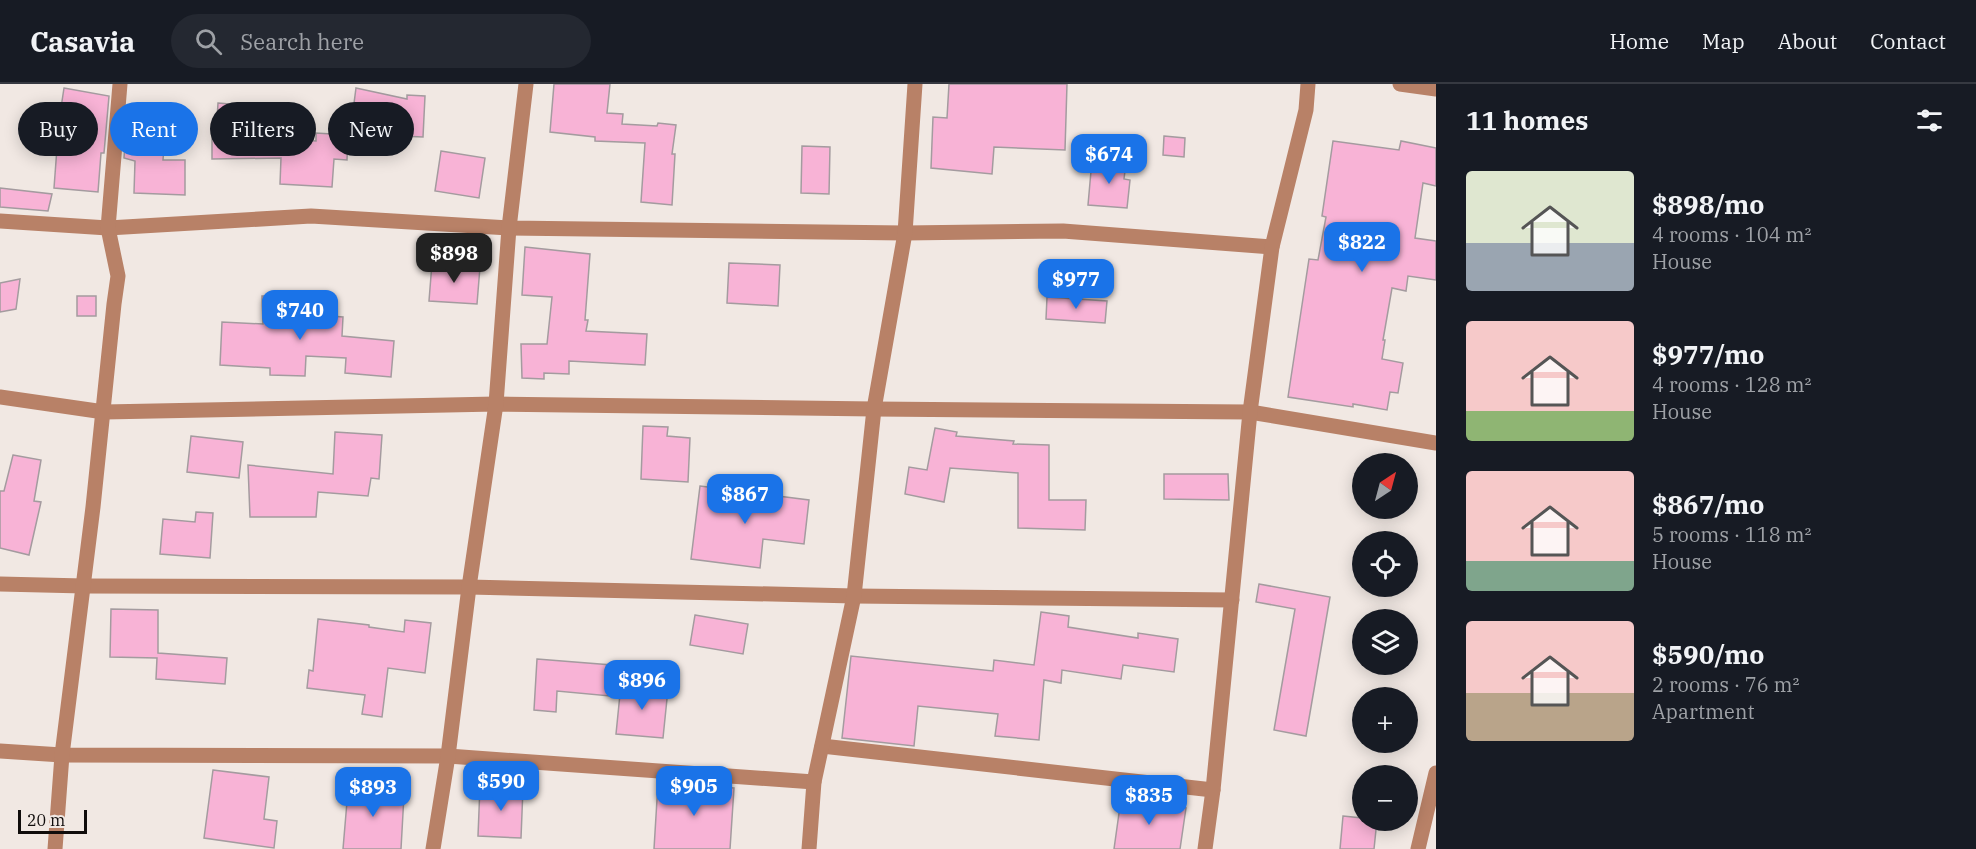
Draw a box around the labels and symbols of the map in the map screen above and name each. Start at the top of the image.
pin: $674 [1073,134,1145,185]
pin: $822 [1326,222,1398,273]
pin: $898 [418,233,490,284]
pin: $977 [1040,259,1112,310]
pin: $740 [264,290,336,341]
north arrow [1352,453,1418,519]
pin: $867 [709,474,781,525]
pin: $896 [606,660,678,711]
pin: $590 [465,761,537,812]
pin: $905 [658,766,730,817]
pin: $893 [337,767,409,818]
pin: $835 [1113,775,1185,826]
scale bar [18,807,87,834]

